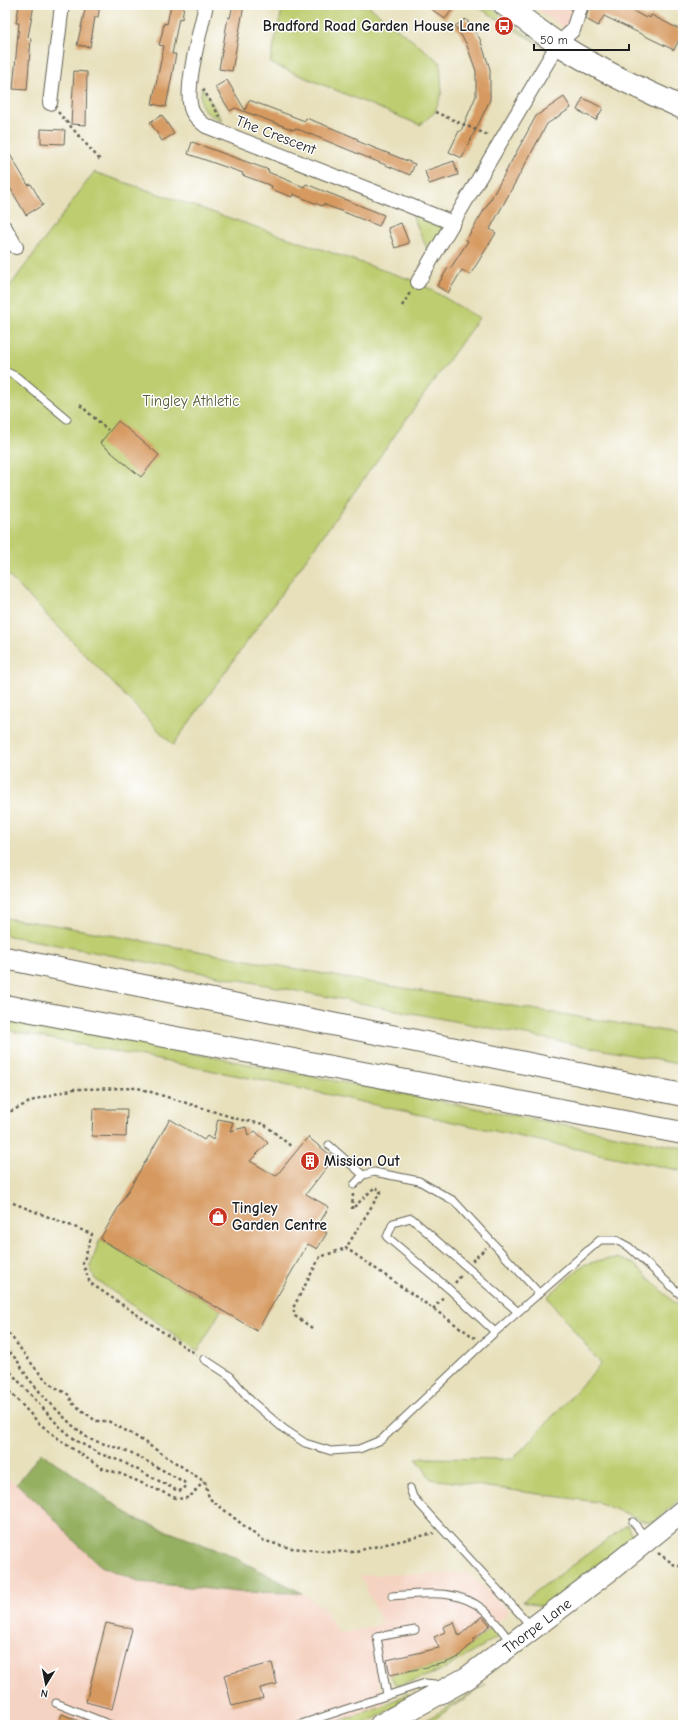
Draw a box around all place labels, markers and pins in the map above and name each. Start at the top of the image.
bus stop icon: Bradford Road Garden House Lane [493,15,515,37]
place label: Bradford Road Garden House Lane [263,17,490,35]
building icon: Mission Out [299,1150,321,1172]
place label: Mission Out [324,1152,401,1170]
place label: Tingley Garden Centre [232,1199,327,1234]
shop icon: Tingley Garden Centre [207,1206,229,1228]

